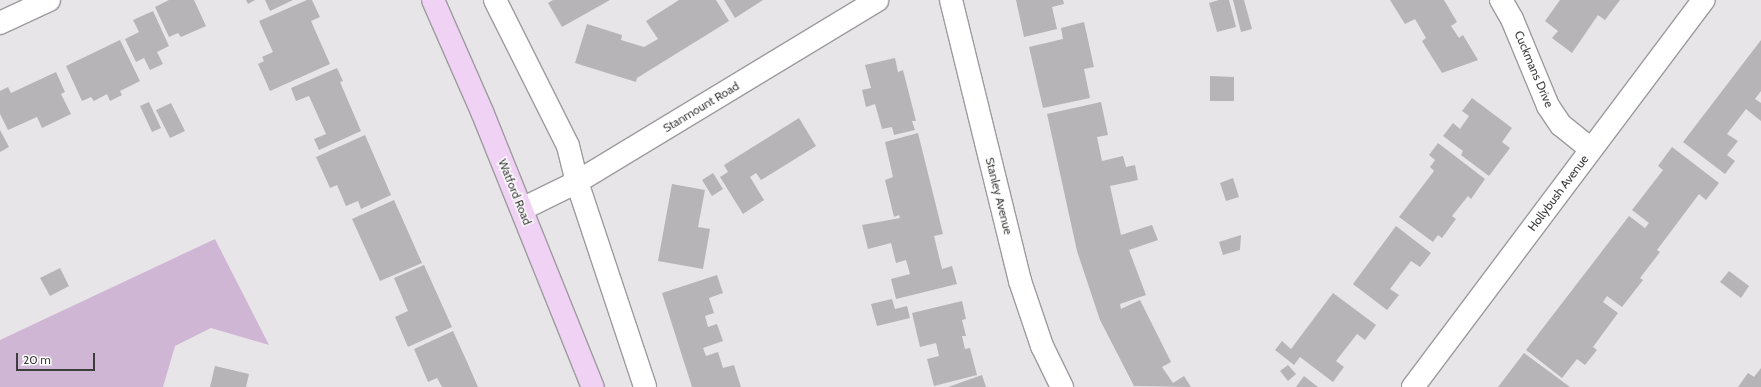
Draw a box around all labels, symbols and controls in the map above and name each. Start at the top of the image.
street label: Cuckmans Drive [1511,28,1557,110]
street label: Stanmount Road [660,79,742,135]
street label: Hollybush Avenue [1525,152,1591,234]
street label: Stanley Avenue [982,156,1016,236]
street label: Watford Road [495,157,535,227]
scale bar [18,345,97,371]
text: 20 m [23,352,51,367]

